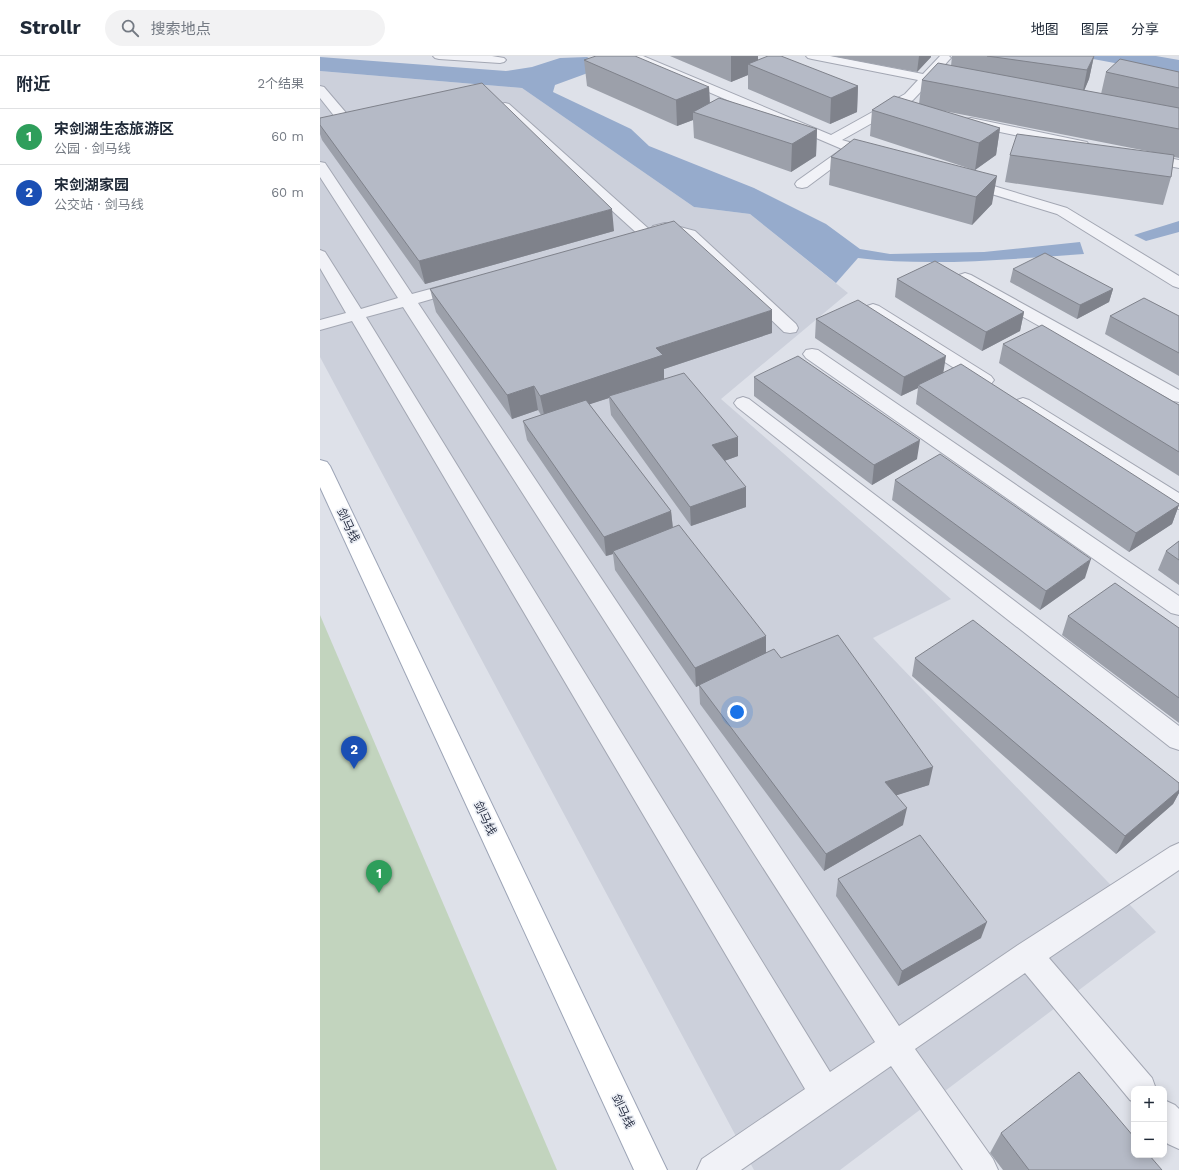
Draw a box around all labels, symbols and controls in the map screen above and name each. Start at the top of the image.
search box [105,10,385,46]
text: Strollr [20,16,81,39]
icon: search [119,17,141,39]
text: 搜索地点 [151,20,211,38]
text: 地图 [1031,21,1059,37]
text: 图层 [1081,21,1109,37]
text: 分享 [1131,21,1159,37]
text: 附近 [16,74,50,94]
text: 2个结果 [257,76,304,91]
text: 宋剑湖生态旅游区 [54,120,174,138]
text: 1 [26,129,32,144]
text: 60 m [271,129,304,144]
text: 公园 · 剑马线 [54,141,131,156]
text: 宋剑湖家园 [54,176,129,194]
text: 2 [25,185,33,200]
text: 60 m [271,185,304,200]
text: 公交站 · 剑马线 [54,197,144,212]
street label: 剑马线 [334,506,362,544]
your location [727,702,747,722]
pin: 2 [341,736,367,769]
street label: 剑马线 [471,799,499,837]
pin: 1 [366,860,392,893]
map controls [1131,1086,1167,1158]
button: + [1131,1086,1167,1122]
street label: 剑马线 [609,1092,637,1130]
button: − [1131,1122,1167,1158]

